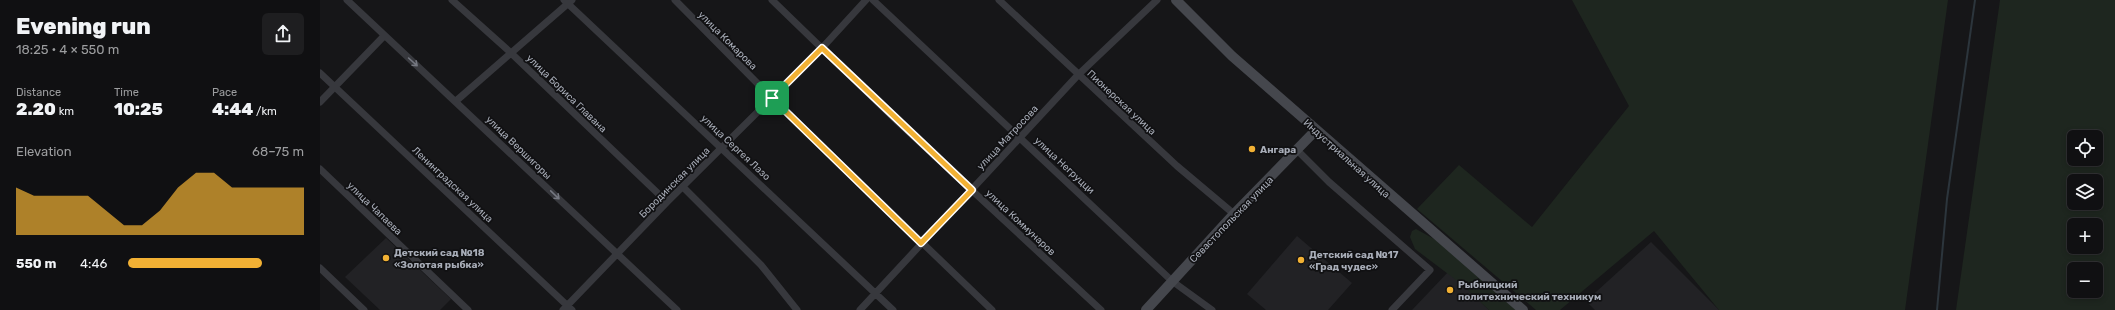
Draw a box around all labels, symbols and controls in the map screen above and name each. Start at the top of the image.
street label: улица Комарова [695,9,759,73]
text: Evening run [16,13,151,40]
button: share [262,13,304,55]
text: 18:25 · 4 × 550 m [16,42,119,57]
street label: улица Бориса Главана [524,52,609,135]
one-way arrow [408,57,418,67]
street label: Пионерская улица [1084,68,1158,138]
pin [755,81,789,115]
text: Distance [16,86,61,99]
text: Time [114,86,139,99]
text: Pace [212,86,237,99]
icon: arrive [761,87,783,109]
text: 2.20 [16,99,56,119]
text: 10:25 [114,99,163,119]
text: 4:44 [212,99,253,119]
street label: улица Матросова [975,103,1041,172]
text: km [56,105,74,118]
text: /km [253,105,277,118]
street label: улица Сергея Лазо [698,112,773,183]
street label: улица Вершигоры [483,113,554,182]
street label: Индустриальная улица [1301,117,1392,201]
map controls [2067,130,2103,298]
button: locate [2067,130,2103,166]
street label: улица Негруцци [1032,135,1097,197]
text: Elevation [16,144,72,159]
text: 68–75 m [252,144,304,159]
street label: Ленинградская улица [410,144,495,225]
marker: Ангара [1247,144,1257,154]
place label: Ангара [1260,144,1296,156]
street label: Бородинская улица [637,145,713,221]
street label: Севастопольская улица [1187,174,1276,265]
button: layers [2067,174,2103,210]
street label: улица Чапаева [344,180,404,238]
street label: улица Коммунаров [983,187,1058,258]
one-way arrow [550,190,560,200]
button: + [2067,218,2103,254]
place label: Детский сад №18 «Золотая рыбка» [394,247,485,271]
place label: Детский сад №17 «Град чудес» [1309,249,1399,273]
marker: Детский сад №18 «Золотая рыбка» [381,253,391,263]
marker: Детский сад №17 «Град чудес» [1296,255,1306,265]
text: 550 m [16,256,56,271]
text: 4:46 [80,256,107,271]
button: − [2067,262,2103,298]
place label: Рыбницкий политехнический техникум [1458,279,1601,303]
marker: Рыбницкий политехнический техникум [1445,285,1455,295]

